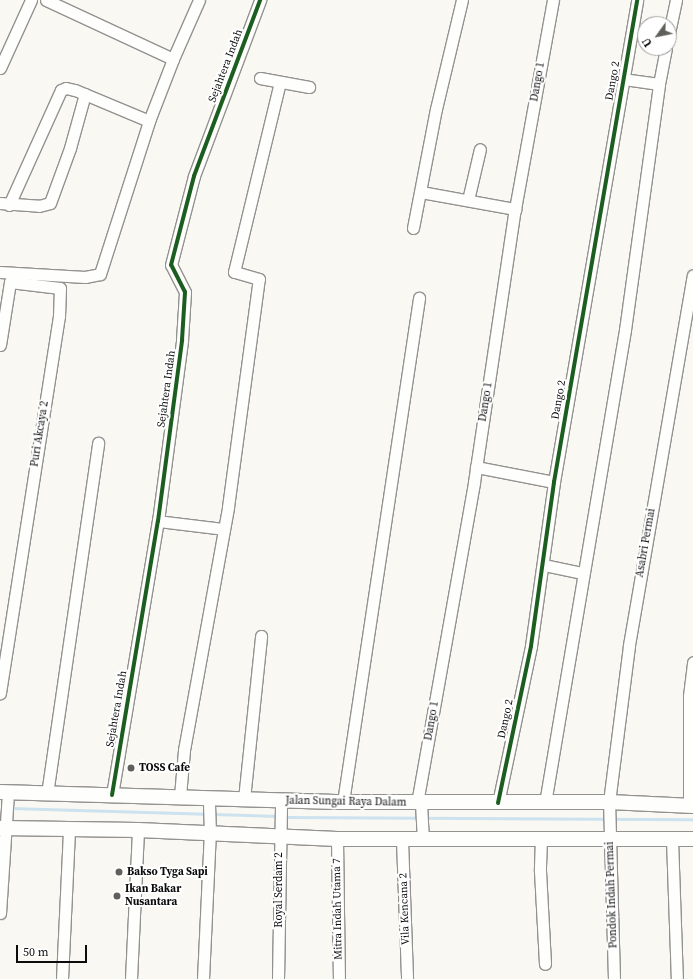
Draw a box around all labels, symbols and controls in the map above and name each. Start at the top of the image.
north arrow [637,16,677,56]
street label: Sejahtera Indah [206,28,246,104]
text: U [639,35,656,50]
street label: Dango 2 [603,60,623,102]
street label: Dango 1 [528,61,548,103]
street label: Sejahtera Indah [155,350,179,428]
street label: Dango 2 [549,379,569,421]
street label: Dango 1 [476,381,496,423]
street label: Puri Akcaya 2 [28,400,52,468]
street label: Asabri Permai [633,507,659,579]
street label: Sejahtera Indah [104,670,130,748]
street label: Dango 2 [495,698,517,740]
street label: Dango 1 [422,700,442,742]
place label: TOSS Cafe [139,761,190,775]
marker: TOSS Cafe [126,763,136,773]
street label: Jalan Sungai Raya Dalam [285,794,407,810]
street label: Pondok Indah Permai [604,841,620,949]
street label: Royal Serdam 2 [272,852,286,928]
street label: Mitra Indah Utama 7 [331,858,345,960]
place label: Bakso Tyga Sapi [127,865,208,879]
marker: Bakso Tyga Sapi [114,867,124,877]
street label: Vila Kencana 2 [397,873,413,945]
place label: Ikan Bakar Nusantara [125,883,181,909]
marker: Ikan Bakar Nusantara [112,891,122,901]
scale bar [18,937,89,963]
text: 50 m [23,944,49,960]

